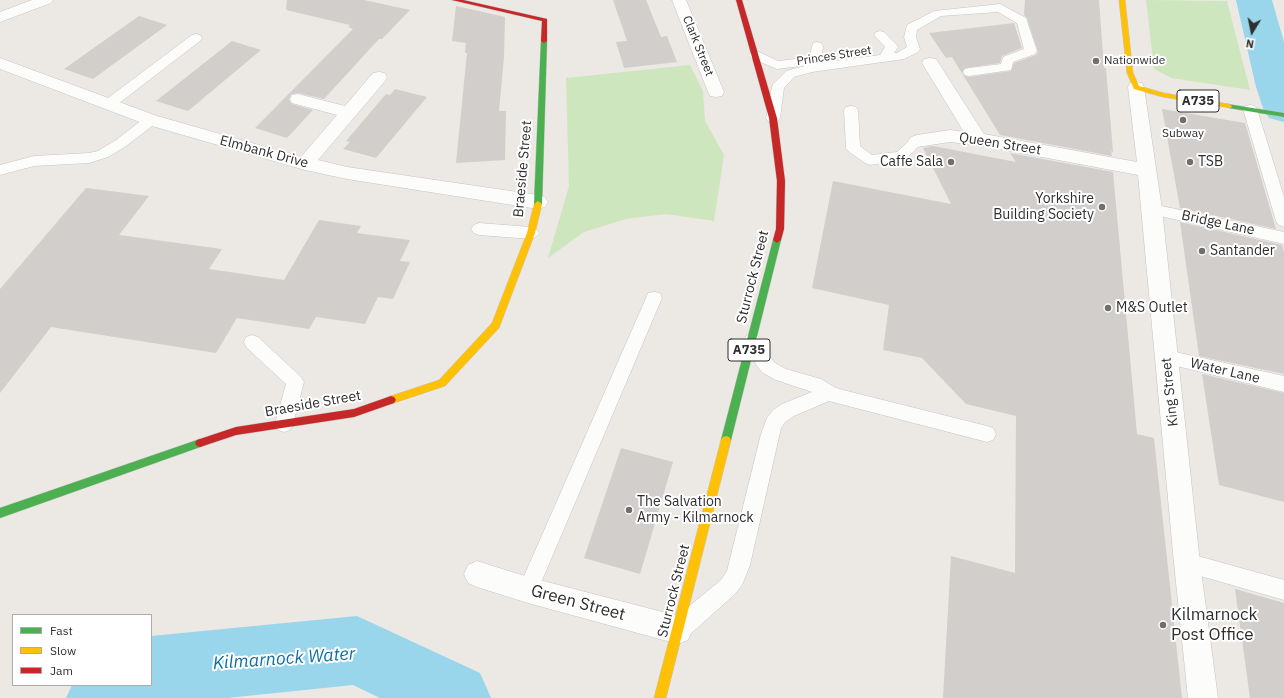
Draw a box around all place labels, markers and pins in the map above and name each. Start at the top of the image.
place label: Nationwide [1104,54,1165,68]
marker: Nationwide [1091,56,1101,66]
marker: Subway [1178,115,1188,125]
place label: Subway [1162,127,1204,141]
place label: Caffe Sala [880,154,943,170]
place label: TSB [1198,154,1223,170]
marker: Caffe Sala [946,157,956,167]
marker: TSB [1185,157,1195,167]
place label: Yorkshire Building Society [993,191,1094,224]
marker: Yorkshire Building Society [1097,202,1107,212]
place label: Santander [1210,243,1275,259]
marker: Santander [1197,246,1207,256]
place label: M&S Outlet [1116,300,1188,316]
marker: M&S Outlet [1103,303,1113,313]
place label: The Salvation Army - Kilmarnock [637,494,754,526]
marker: The Salvation Army - Kilmarnock [624,505,634,515]
place label: Kilmarnock Post Office [1171,605,1257,645]
marker: Kilmarnock Post Office [1158,620,1168,630]

